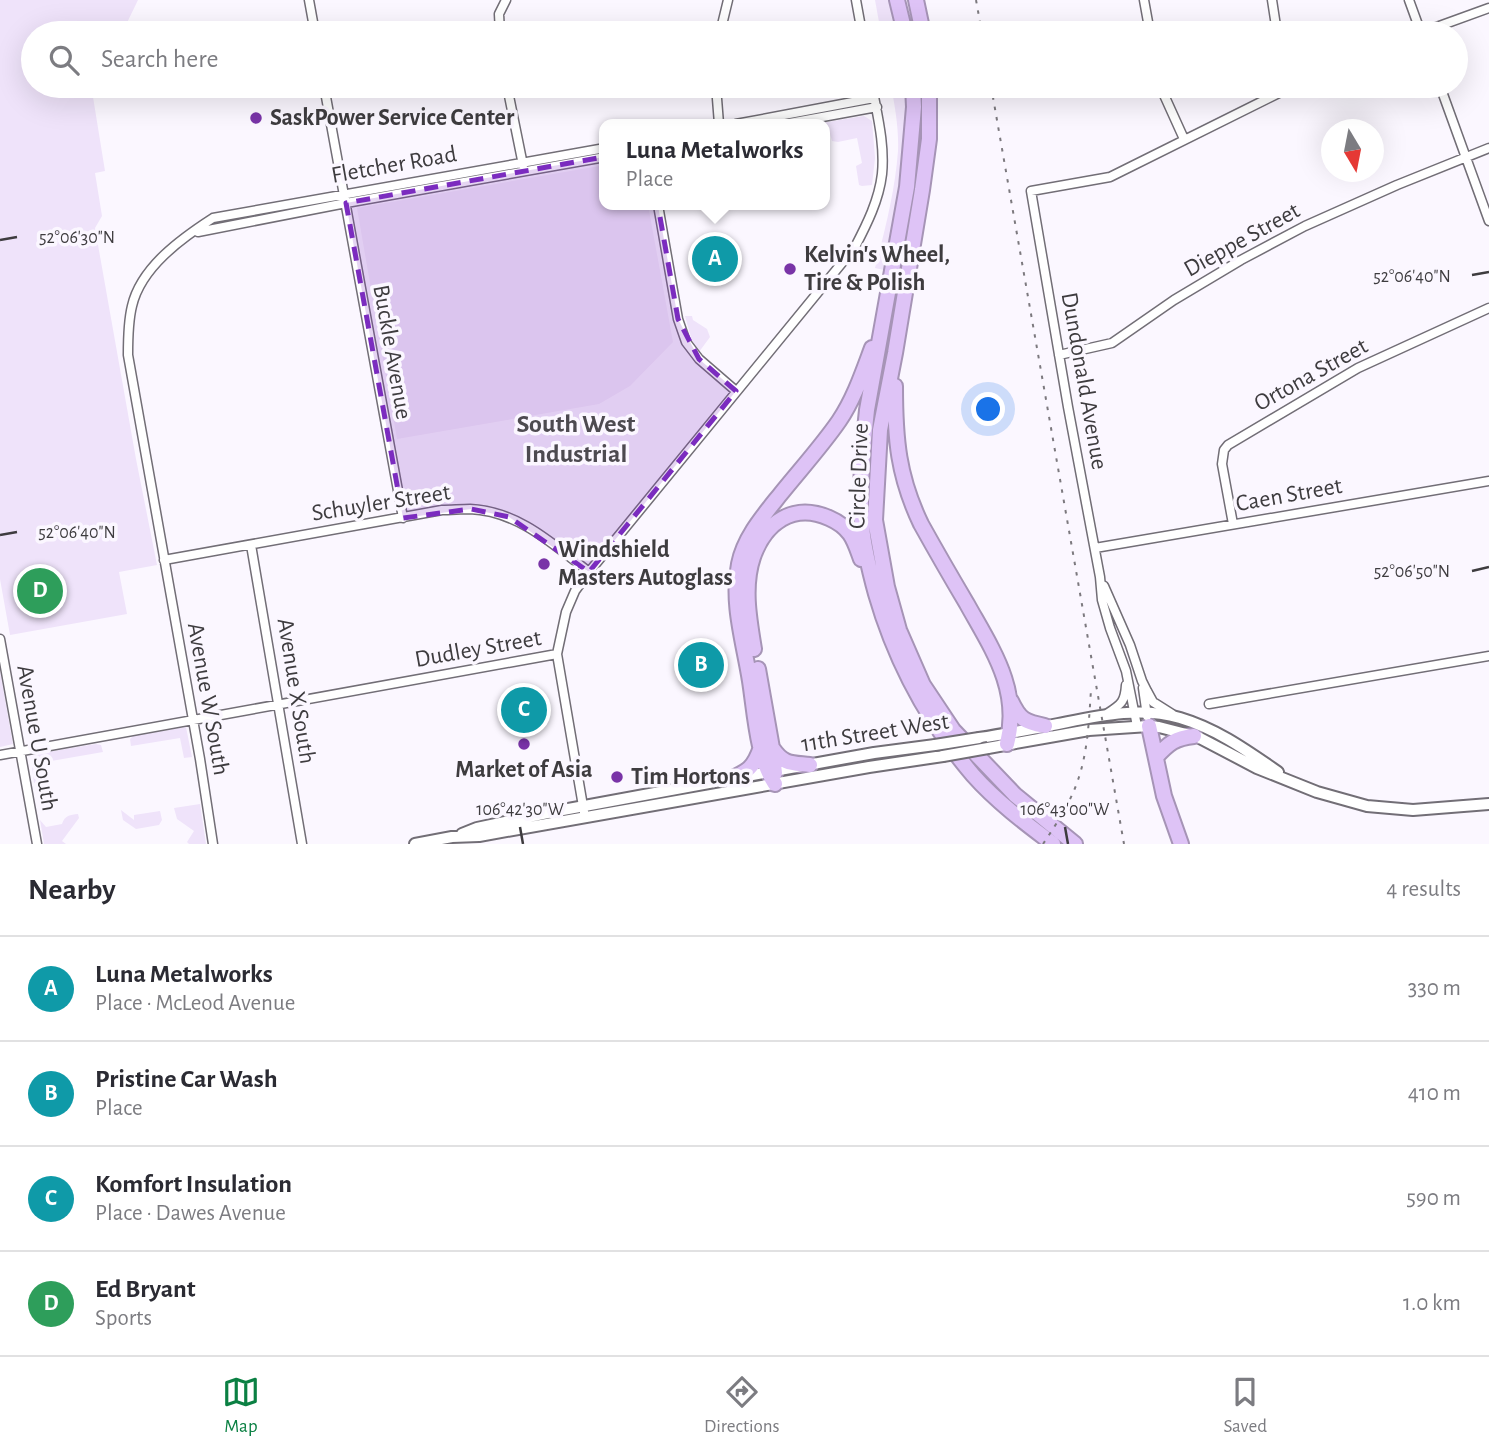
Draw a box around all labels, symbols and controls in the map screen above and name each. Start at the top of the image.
search box [21,21,1468,98]
icon: search [45,41,83,79]
text: Search here [101,46,219,72]
place label: SaskPower Service Center [270,106,515,130]
marker: SaskPower Service Center [248,110,264,126]
popup [599,119,830,210]
north arrow [1321,119,1384,182]
text: Luna Metalworks [626,137,803,163]
street label: Fletcher Road [329,142,459,188]
text: Place [626,168,673,191]
street label: Dieppe Street [1180,198,1304,282]
text: 52°06'30"N [39,229,115,247]
pin: A [692,233,738,285]
place label: Kelvin's Wheel, Tire & Polish [804,243,950,295]
marker: Kelvin's Wheel, Tire & Polish [782,261,798,277]
text: 52°06'40"N [1373,268,1451,286]
street label: Buckle Avenue [368,283,416,421]
street label: Dundonald Avenue [1057,290,1111,472]
street label: Ortona Street [1250,334,1372,416]
your location [971,392,1005,426]
district label: South West Industrial [517,411,636,467]
street label: Circle Drive [845,423,873,529]
street label: Caen Street [1234,474,1344,516]
street label: Schuyler Street [310,480,452,526]
text: 52°06'40"N [38,524,116,542]
place label: Windshield Masters Autoglass [558,538,733,590]
marker: Windshield Masters Autoglass [536,556,552,572]
text: 52°06'50"N [1374,563,1450,581]
pin: D [17,565,63,617]
street label: Avenue X South [273,616,319,766]
street label: Avenue W South [183,621,233,777]
street label: Dudley Street [413,626,543,672]
pin: B [678,639,724,691]
street label: Avenue U South [12,663,62,813]
pin: C [501,684,547,736]
street label: 11th Street West [800,709,951,757]
marker: Market of Asia [516,736,532,752]
place label: Market of Asia [455,758,593,782]
place label: Tim Hortons [631,765,750,789]
marker: Tim Hortons [609,769,625,785]
text: 106°42'30"W [476,801,564,819]
text: 106°43'00"W [1021,801,1109,819]
text: Nearby [28,875,116,905]
text: 4 results [1386,878,1461,901]
text: Luna Metalworks [95,961,273,987]
text: A [44,977,58,1000]
text: 330 m [1408,977,1461,1000]
text: Place · McLeod Avenue [95,992,295,1015]
text: Pristine Car Wash [95,1066,278,1092]
text: B [44,1082,58,1105]
text: 410 m [1408,1082,1461,1105]
text: Place [95,1097,143,1120]
text: Komfort Insulation [95,1171,292,1197]
text: C [45,1187,57,1210]
text: 590 m [1406,1187,1461,1210]
text: Place · Dawes Avenue [95,1202,286,1225]
text: Ed Bryant [95,1276,196,1302]
text: D [43,1292,59,1315]
text: 1.0 km [1403,1292,1461,1315]
text: Sports [95,1307,152,1330]
tab: Map [222,1373,260,1438]
tab: Directions [704,1373,780,1438]
tab: Saved [1224,1373,1267,1438]

